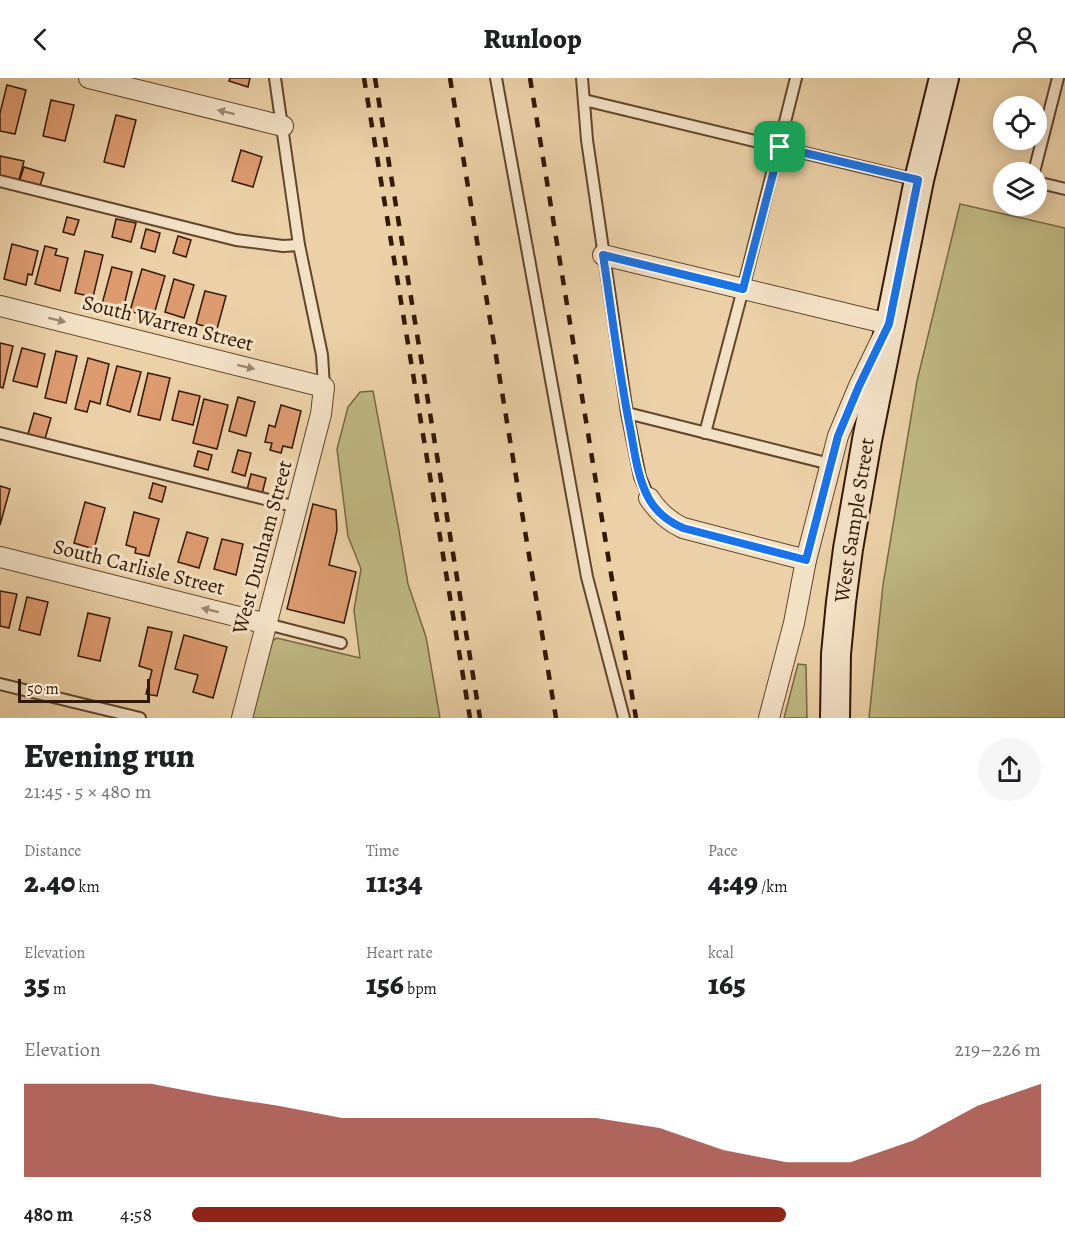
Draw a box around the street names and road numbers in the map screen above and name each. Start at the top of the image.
street label: South Warren Street [80,288,256,358]
street label: West Sample Street [827,436,881,605]
street label: West Dunham Street [225,457,299,638]
street label: South Carlisle Street [50,532,228,602]

